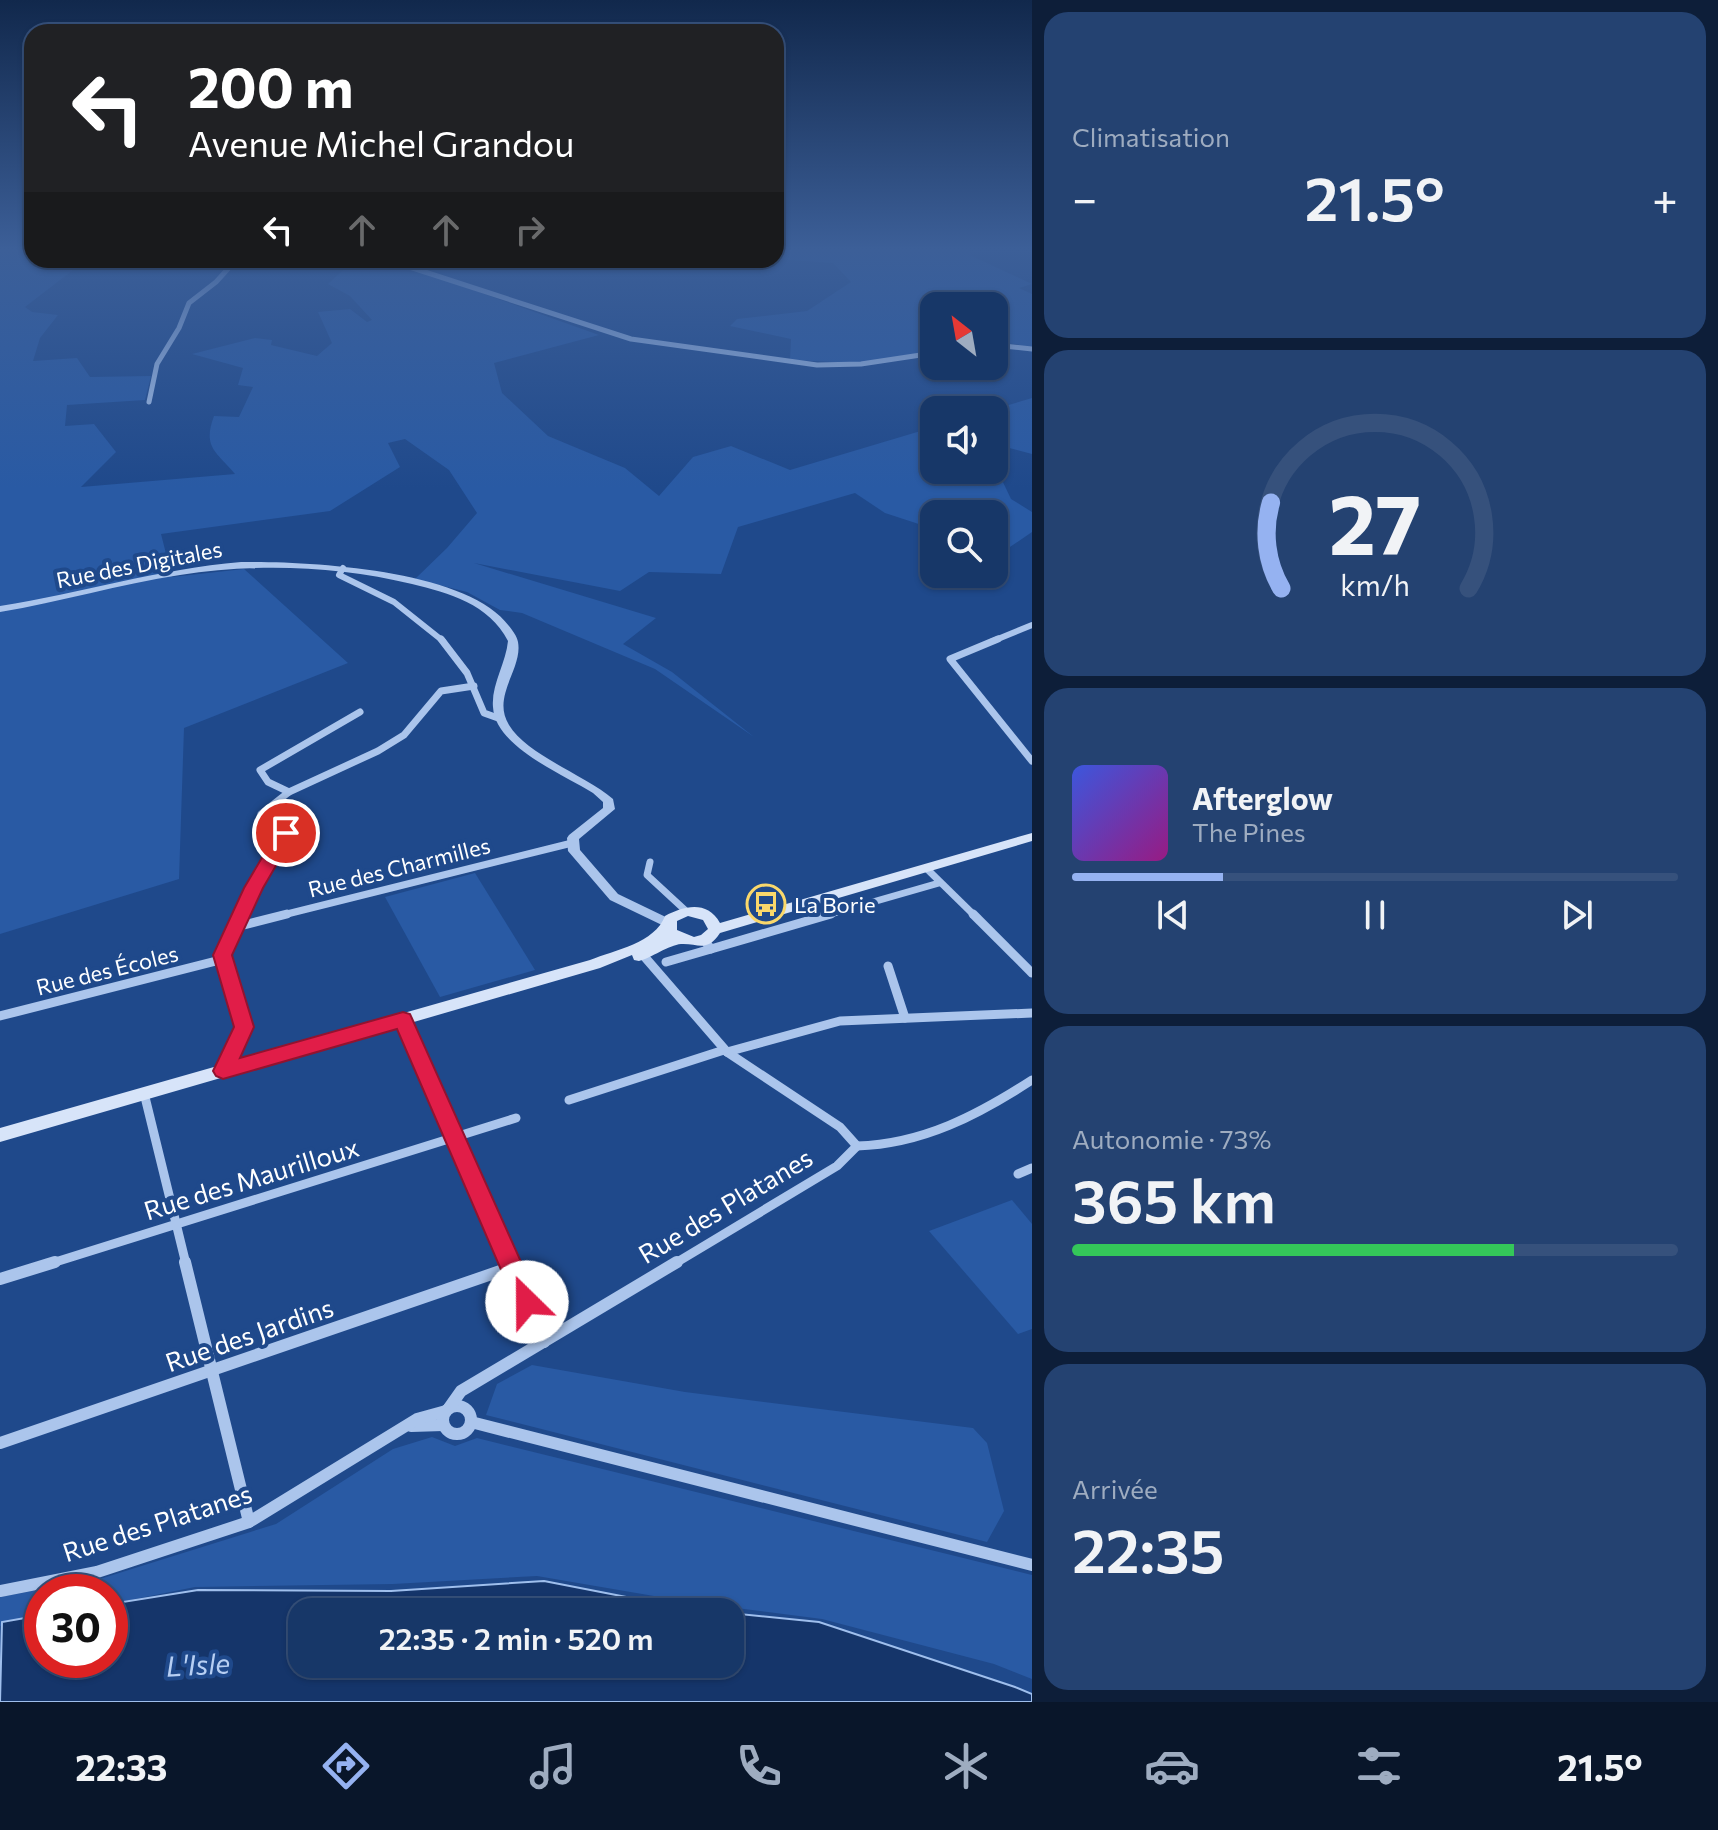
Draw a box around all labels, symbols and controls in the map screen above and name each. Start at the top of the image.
text: 200 m [188,51,354,120]
icon: left [56,56,160,160]
text: Avenue Michel Grandou [188,120,574,164]
text: Climatisation [1072,121,1230,152]
text: 21.5° [1304,160,1445,233]
text: − [1072,170,1097,224]
text: + [1652,170,1678,224]
icon: left [256,208,300,252]
icon: ahead [340,208,384,252]
icon: ahead [424,208,468,252]
icon: right [508,208,552,252]
north arrow [920,292,1008,380]
map controls [920,292,1008,588]
button: sound [920,396,1008,484]
text: 27 [1329,470,1421,572]
button: search [920,500,1008,588]
street label: Rue des Digitales [54,535,224,593]
text: km/h [1340,567,1410,602]
text: Afterglow [1192,779,1333,816]
pin [252,799,320,867]
icon: arrive [264,811,308,855]
text: The Pines [1192,816,1306,847]
street label: Rue des Charmilles [305,831,493,903]
bus stop icon: La Borie [745,883,787,925]
place label: La Borie [794,891,876,918]
icon: previous [1151,893,1195,937]
icon: pause [1353,893,1397,937]
icon: next [1555,893,1599,937]
street label: Rue des Écoles [33,939,181,1001]
text: Autonomie · 73% [1072,1123,1271,1154]
street label: Rue des Maurilloux [140,1131,362,1225]
street label: Rue des Platanes [632,1141,818,1269]
text: 365 km [1072,1162,1276,1235]
position arrow [485,1260,569,1344]
street label: Rue des Jardins [161,1291,337,1377]
text: Arrivée [1072,1473,1158,1504]
street label: Rue des Platanes [58,1477,256,1567]
text: 22:35 [1072,1512,1225,1585]
speed limit sign: 30 [24,1574,128,1678]
text: 22:35 · 2 min · 520 m [379,1619,653,1656]
water label: L'Isle [165,1645,231,1683]
icon: directions [318,1738,374,1794]
icon: music [525,1738,581,1794]
icon: phone [731,1738,787,1794]
icon: climate [938,1738,994,1794]
icon: car [1144,1738,1200,1794]
icon: filters [1351,1738,1407,1794]
text: 22:33 [75,1744,167,1788]
text: 21.5° [1557,1744,1643,1788]

